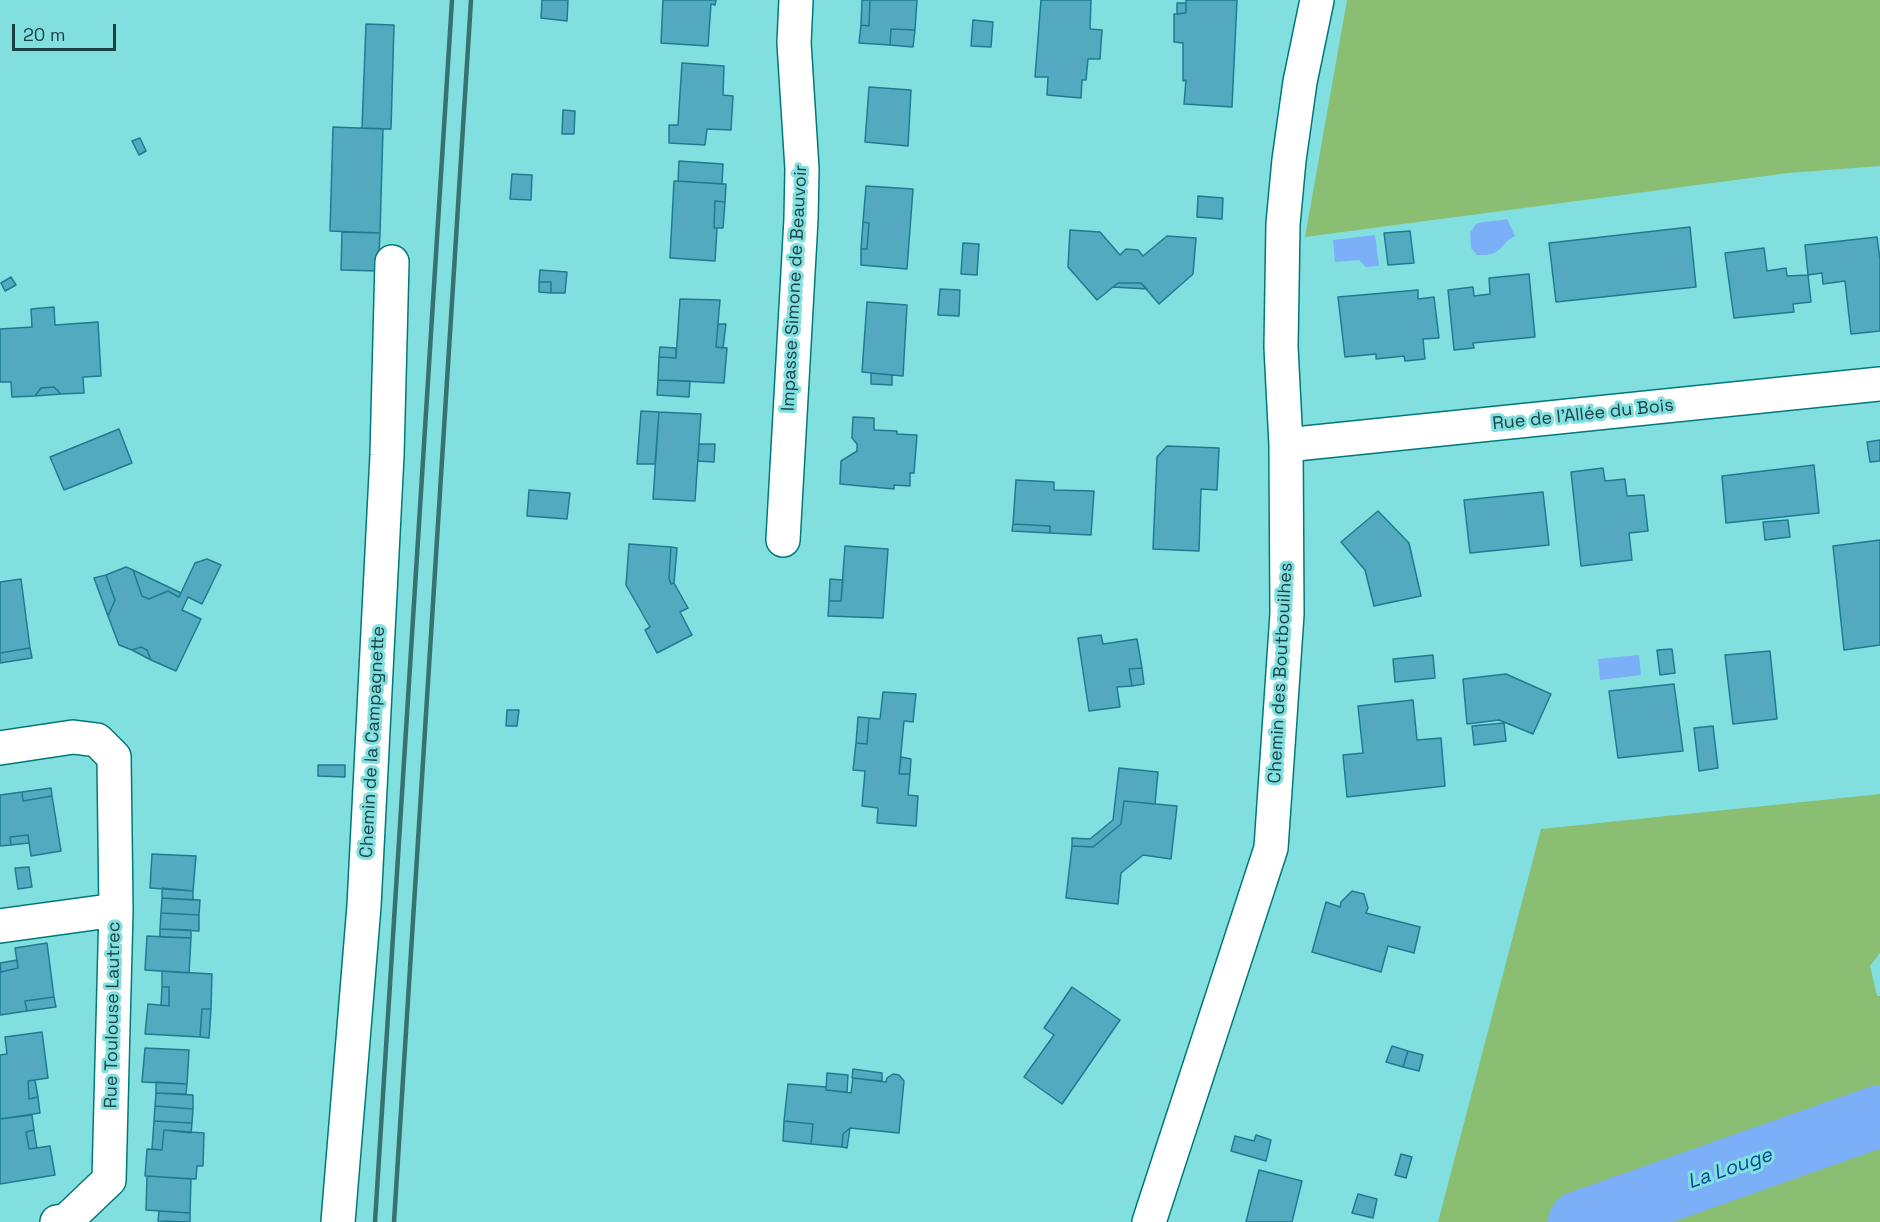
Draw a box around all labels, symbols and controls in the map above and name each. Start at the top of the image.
scale bar [15,12,118,50]
text: 20 m [23,23,66,46]
street label: Impasse Simone de Beauvoir [778,164,812,412]
street label: Rue de l'Allée du Bois [1491,395,1675,435]
street label: Chemin des Boutbouilhes [1264,562,1298,784]
street label: Chemin de la Campagnette [356,626,390,858]
street label: Rue Toulouse Lautrec [101,921,125,1109]
water label: La Louge [1685,1143,1775,1195]

